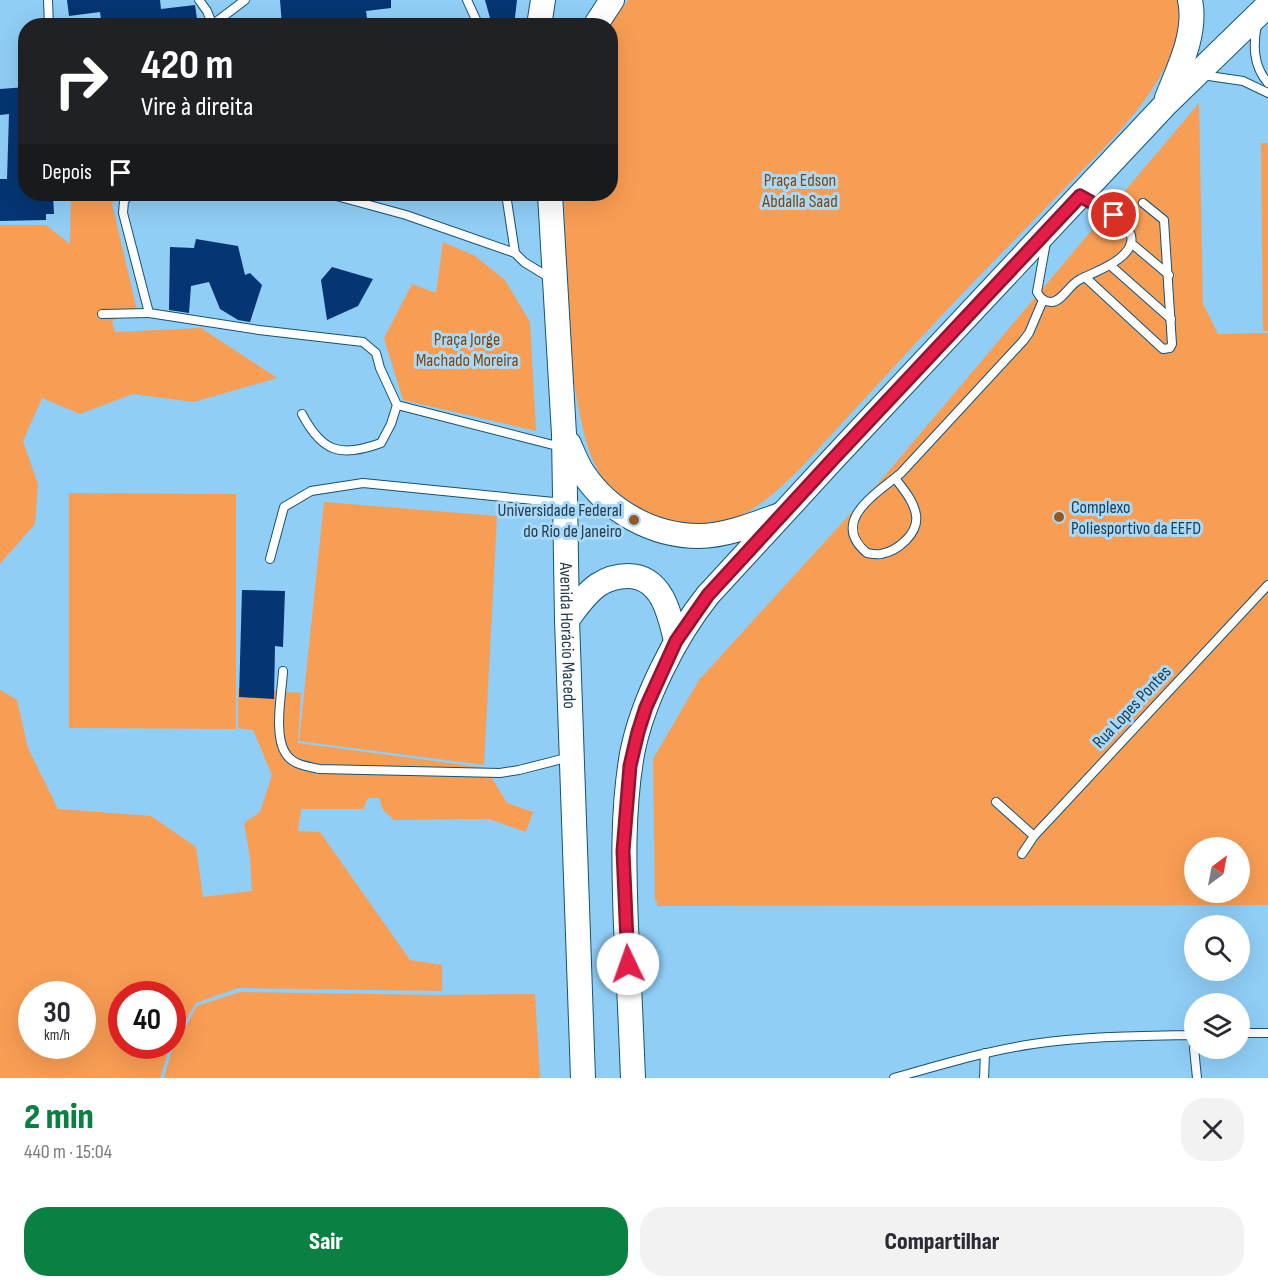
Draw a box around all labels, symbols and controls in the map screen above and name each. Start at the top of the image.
text: 420 m [141,40,233,91]
icon: right [42,42,120,120]
text: Vire à direita [141,91,253,123]
icon: arrive [104,156,137,189]
text: Depois [42,159,92,186]
park label: Praça Edson Abdalla Saad [761,170,838,212]
pin [1088,189,1139,240]
icon: arrive [1097,198,1130,231]
park label: Praça Jorge Machado Moreira [416,329,518,371]
place label: Complexo Poliesportivo da EEFD [1071,497,1201,539]
place label: Universidade Federal do Rio de Janeiro [498,500,622,542]
marker: Complexo Poliesportivo da EEFD [1052,510,1066,524]
marker: Universidade Federal do Rio de Janeiro [627,513,641,527]
street label: Avenida Horácio Macedo [556,561,581,709]
street label: Rua Lopes Pontes [1088,661,1176,753]
north arrow [1184,837,1250,903]
map controls [1184,837,1250,1059]
button: search [1184,915,1250,981]
position arrow [596,932,660,996]
speed limit sign: 40 [108,981,186,1059]
button: layers [1184,993,1250,1059]
text: 30 [43,995,71,1031]
text: km/h [44,1026,70,1045]
text: 2 min [24,1096,94,1139]
button: close [1181,1098,1244,1161]
text: 440 m · 15:04 [24,1140,112,1164]
button: Sair [24,1207,628,1276]
button: Compartilhar [640,1207,1244,1276]

